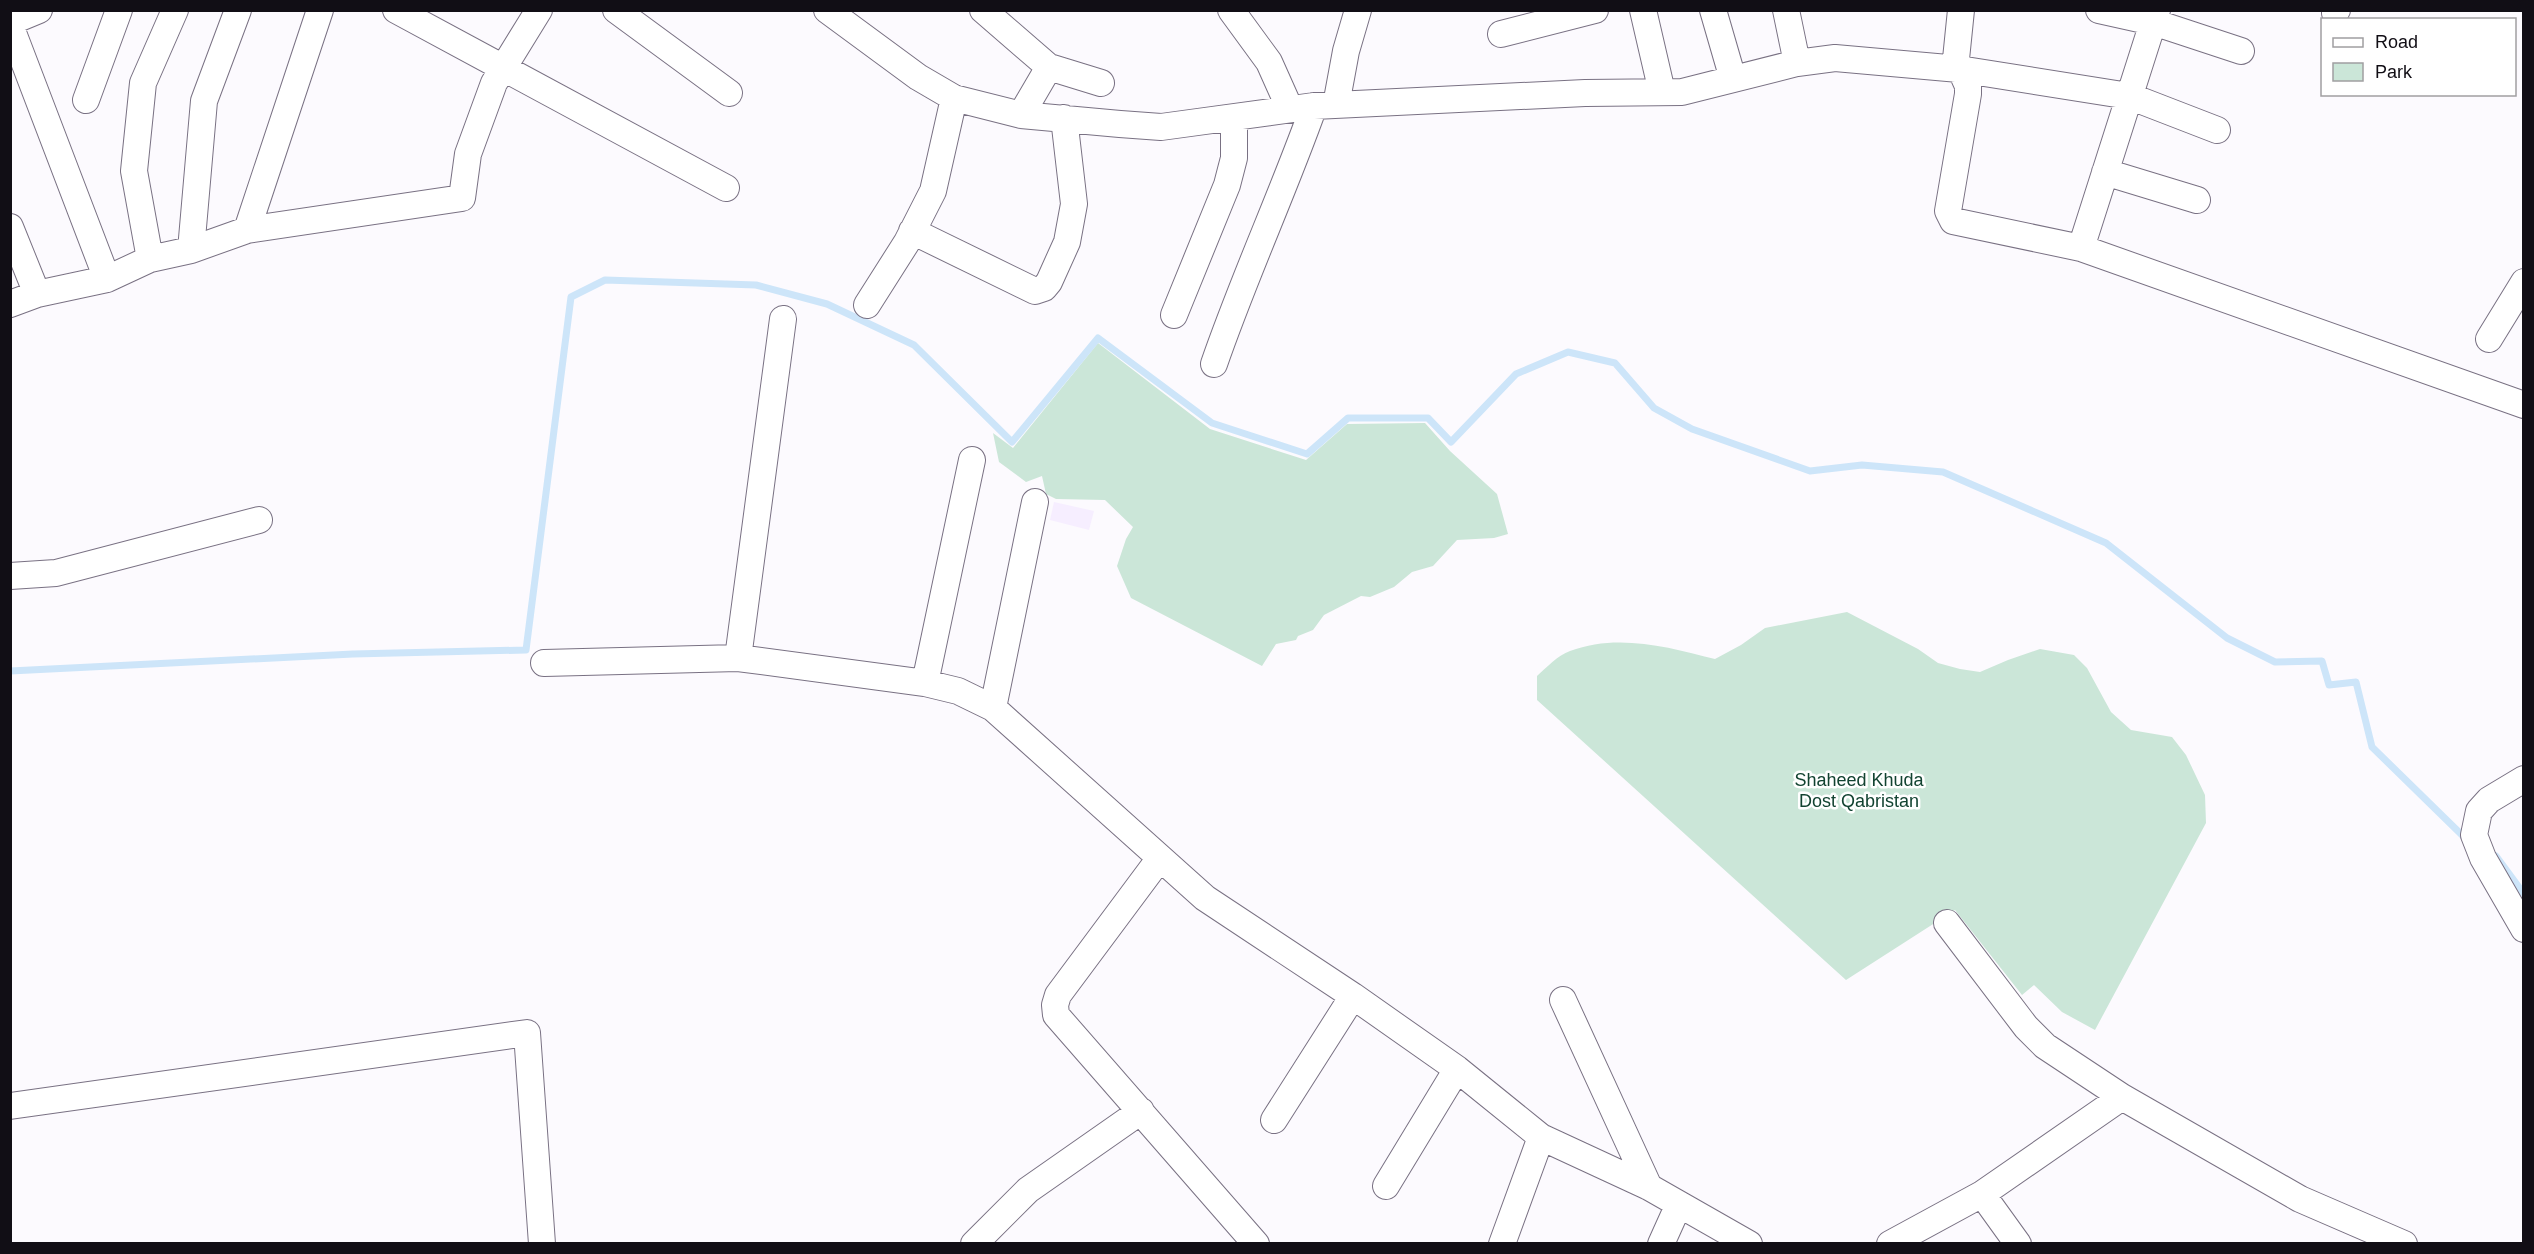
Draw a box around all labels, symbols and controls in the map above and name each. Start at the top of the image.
legend [2321,18,2516,96]
text: Road [2375,32,2418,52]
text: Park [2375,62,2413,82]
park label: Shaheed Khuda Dost Qabristan [1794,770,1925,811]

